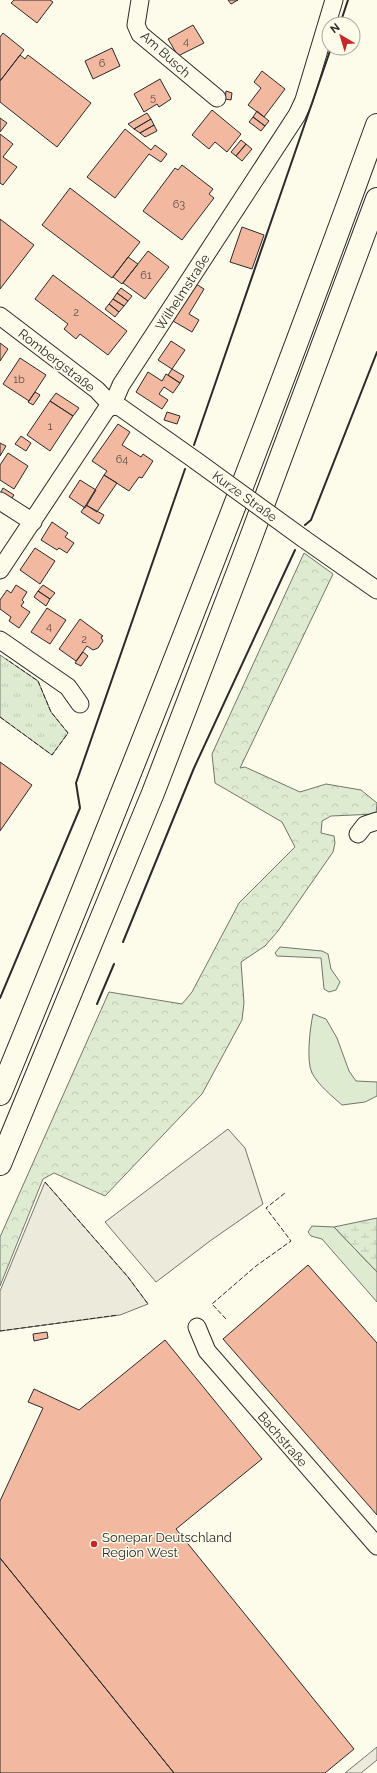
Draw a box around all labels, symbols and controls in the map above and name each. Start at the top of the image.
north arrow [321,16,361,56]
text: N [328,21,342,36]
street label: Am Busch [138,28,194,81]
house number: 4 [183,35,189,48]
house number: 6 [99,57,106,70]
house number: 5 [150,91,156,104]
house number: 63 [173,198,185,211]
street label: Wilhelmstraße [152,251,213,333]
house number: 61 [140,269,152,282]
house number: 2 [73,306,79,319]
street label: Rombergstraße [15,326,98,395]
house number: 1b [13,373,25,386]
house number: 1 [48,420,53,433]
house number: 64 [116,453,128,466]
street label: Kurze Straße [209,468,280,525]
house number: 4 [46,620,52,633]
house number: 2 [81,633,87,646]
street label: Bachstraße [255,1409,311,1470]
place label: Sonepar Deutschland Region West [102,1530,232,1560]
marker: Sonepar Deutschland Region West [89,1539,99,1549]

